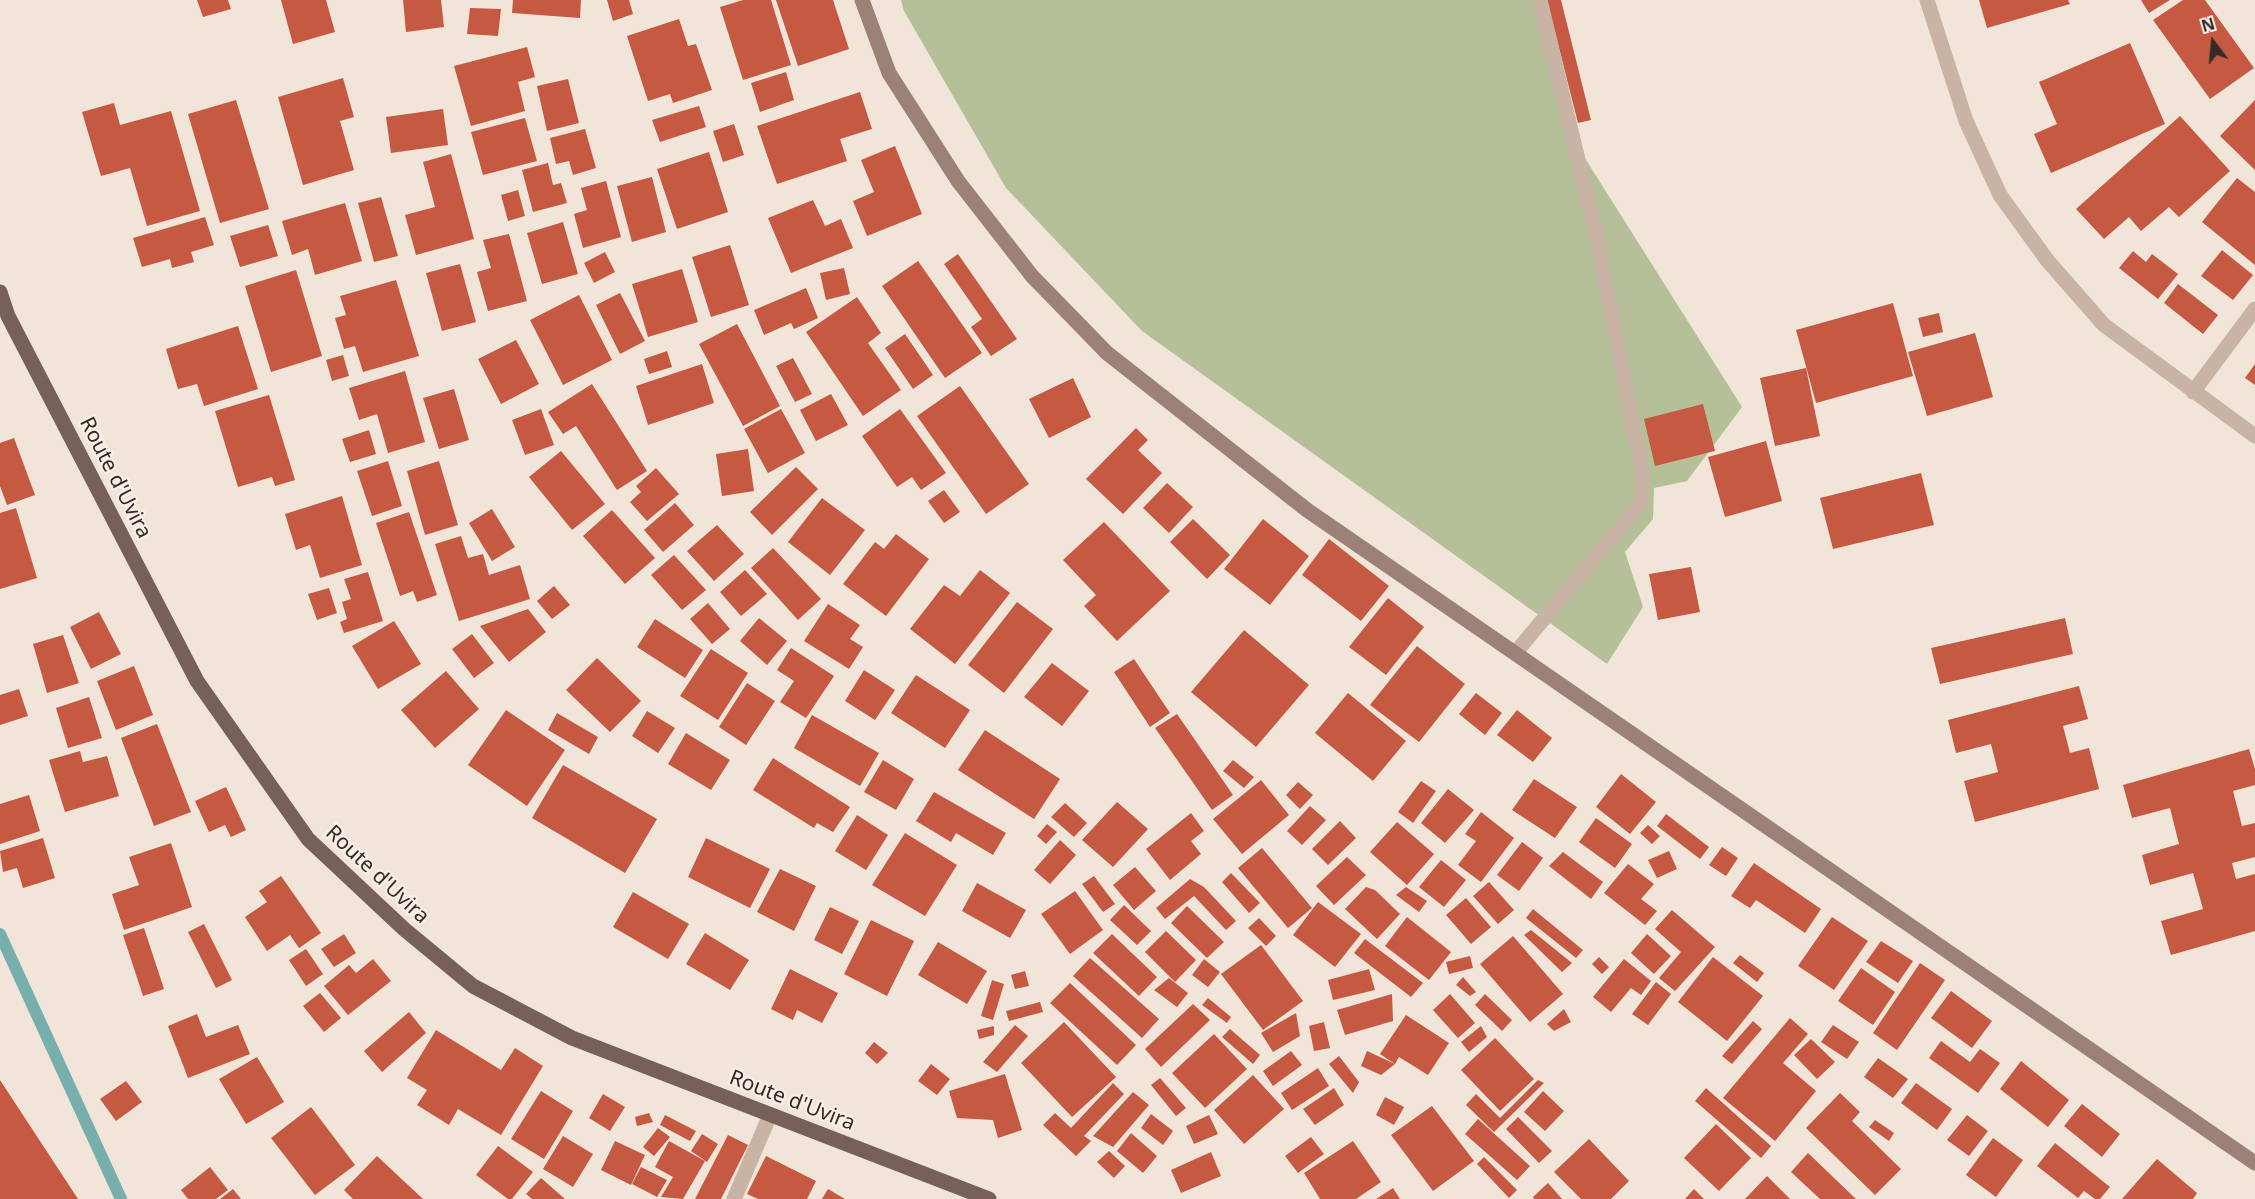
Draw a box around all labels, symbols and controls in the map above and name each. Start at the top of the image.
north arrow [2183,12,2243,72]
text: N [2199,12,2217,37]
street label: Route d'Uvira [74,413,156,543]
street label: Route d'Uvira [320,821,434,929]
street label: Route d'Uvira [726,1065,858,1137]

